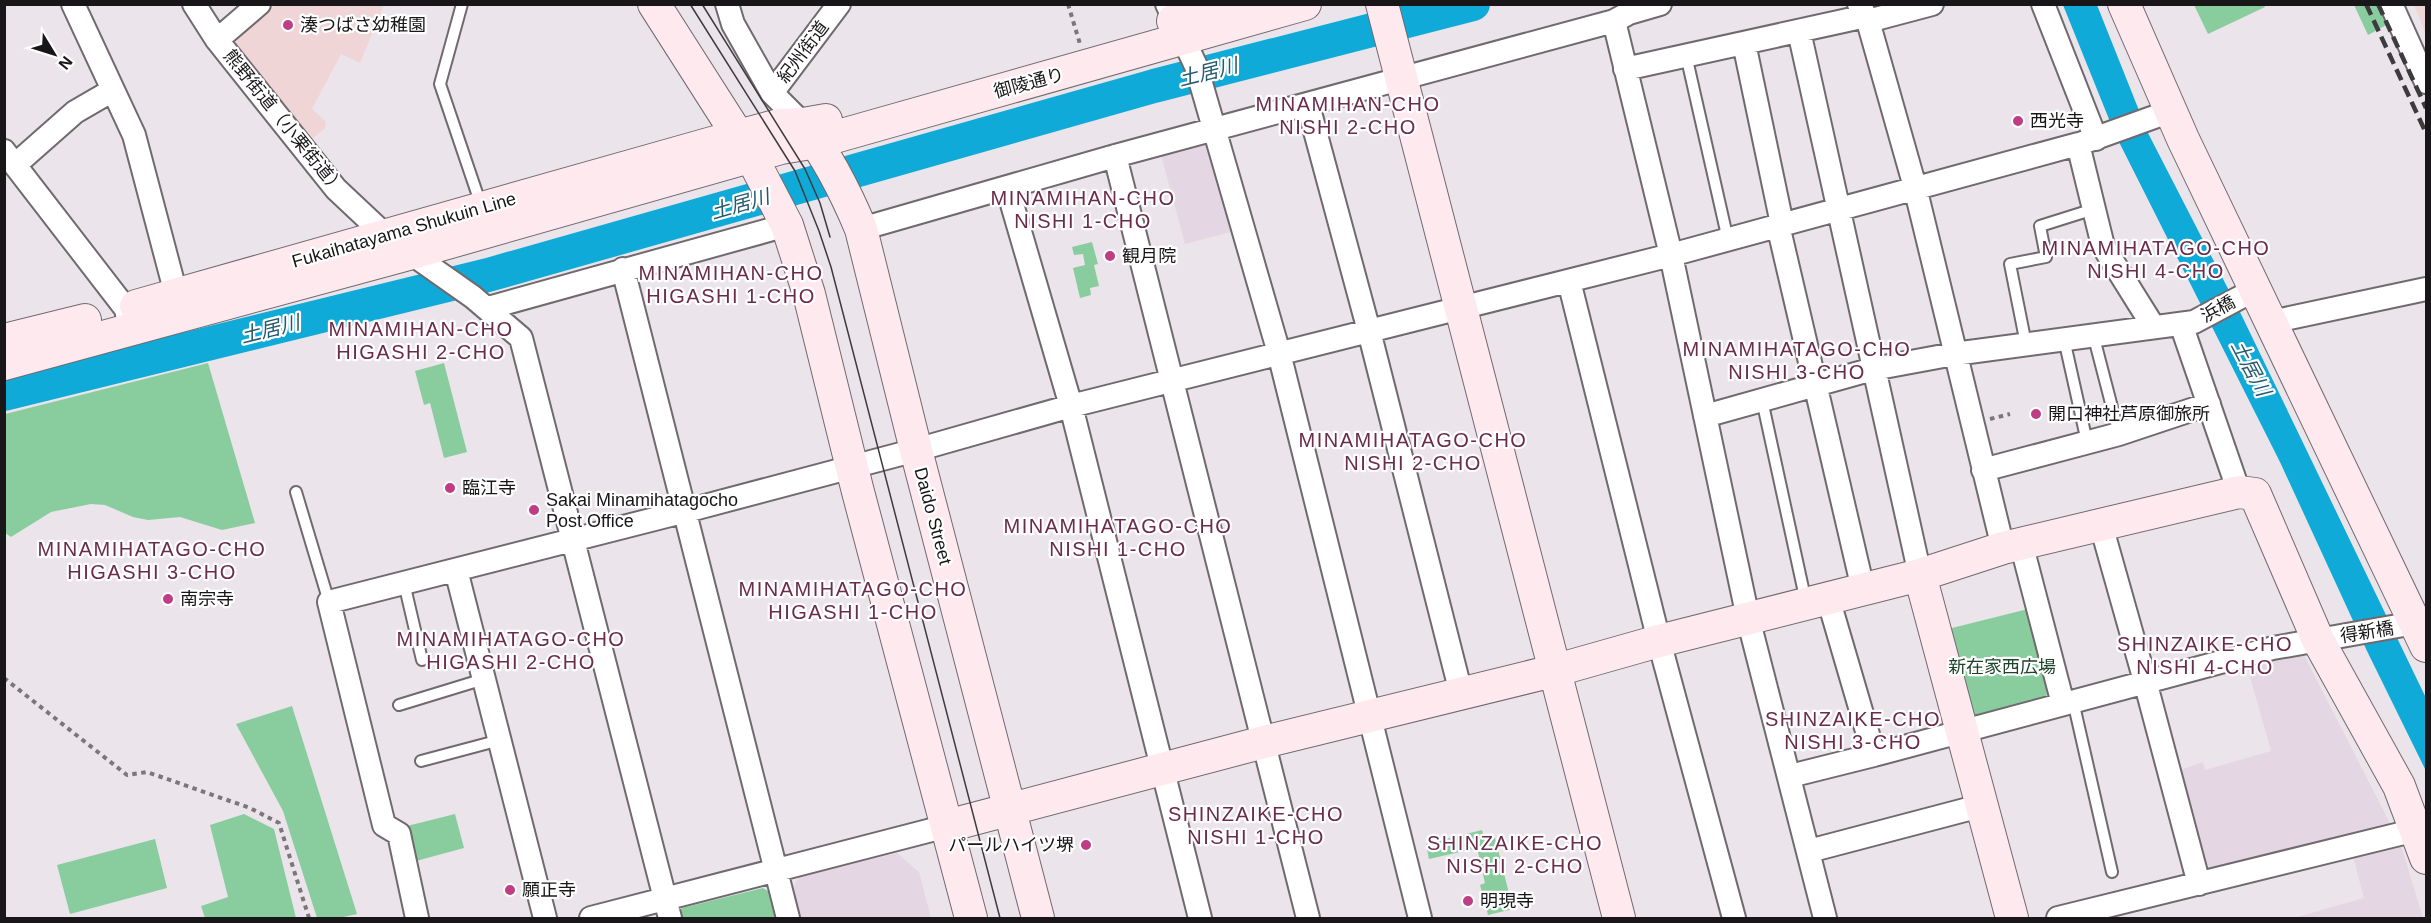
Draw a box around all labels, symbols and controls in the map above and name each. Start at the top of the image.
place label: 湊つばさ幼稚園 [300,15,426,35]
street label: 紀州街道 [773,17,833,87]
marker: 湊つばさ幼稚園 [281,18,295,32]
north arrow [24,24,84,84]
street label: 熊野街道（小栗街道） [220,46,348,198]
text: N [55,53,76,73]
water label: 土居川 [1176,54,1242,90]
street label: 御陵通り [992,64,1066,102]
district label: MINAMIHAN-CHO NISHI 2-CHO [1255,93,1441,138]
place label: 西光寺 [2030,111,2084,131]
marker: 西光寺 [2011,114,2025,128]
water label: 土居川 [708,185,774,223]
district label: MINAMIHAN-CHO NISHI 1-CHO [990,187,1176,232]
street label: Fukaihatayama Shukuin Line [290,188,518,272]
district label: MINAMIHATAGO-CHO NISHI 4-CHO [2042,237,2270,282]
place label: 観月院 [1122,246,1176,266]
marker: 観月院 [1103,249,1117,263]
district label: MINAMIHAN-CHO HIGASHI 1-CHO [638,262,824,307]
street label: 浜橋 [2197,292,2239,326]
water label: 土居川 [238,311,304,347]
district label: MINAMIHAN-CHO HIGASHI 2-CHO [328,318,514,363]
water label: 土居川 [2227,336,2276,401]
district label: MINAMIHATAGO-CHO NISHI 3-CHO [1683,338,1911,383]
place label: 開口神社芦原御旅所 [2048,404,2210,424]
marker: 開口神社芦原御旅所 [2029,407,2043,421]
district label: MINAMIHATAGO-CHO NISHI 2-CHO [1299,429,1527,474]
street label: Daido Street [910,465,956,567]
place label: 臨江寺 [462,478,516,498]
marker: 臨江寺 [443,481,457,495]
place label: Sakai Minamihatagocho Post Office [546,490,738,531]
marker: Sakai Minamihatagocho Post Office [527,503,541,517]
district label: MINAMIHATAGO-CHO NISHI 1-CHO [1004,515,1232,560]
district label: MINAMIHATAGO-CHO HIGASHI 3-CHO [38,538,266,583]
district label: MINAMIHATAGO-CHO HIGASHI 1-CHO [739,578,967,623]
place label: 南宗寺 [180,589,234,609]
marker: 南宗寺 [161,592,175,606]
street label: 得新橋 [2339,618,2395,646]
district label: MINAMIHATAGO-CHO HIGASHI 2-CHO [397,628,625,673]
district label: SHINZAIKE-CHO NISHI 4-CHO [2117,633,2293,678]
park label: 新在家西広場 [1948,657,2056,677]
district label: SHINZAIKE-CHO NISHI 3-CHO [1765,708,1941,753]
district label: SHINZAIKE-CHO NISHI 1-CHO [1168,803,1344,848]
district label: SHINZAIKE-CHO NISHI 2-CHO [1427,832,1603,877]
place label: パールハイツ堺 [948,835,1074,855]
marker: パールハイツ堺 [1079,838,1093,852]
place label: 願正寺 [522,880,576,900]
marker: 願正寺 [503,883,517,897]
place label: 明現寺 [1480,891,1534,911]
marker: 明現寺 [1461,894,1475,908]

